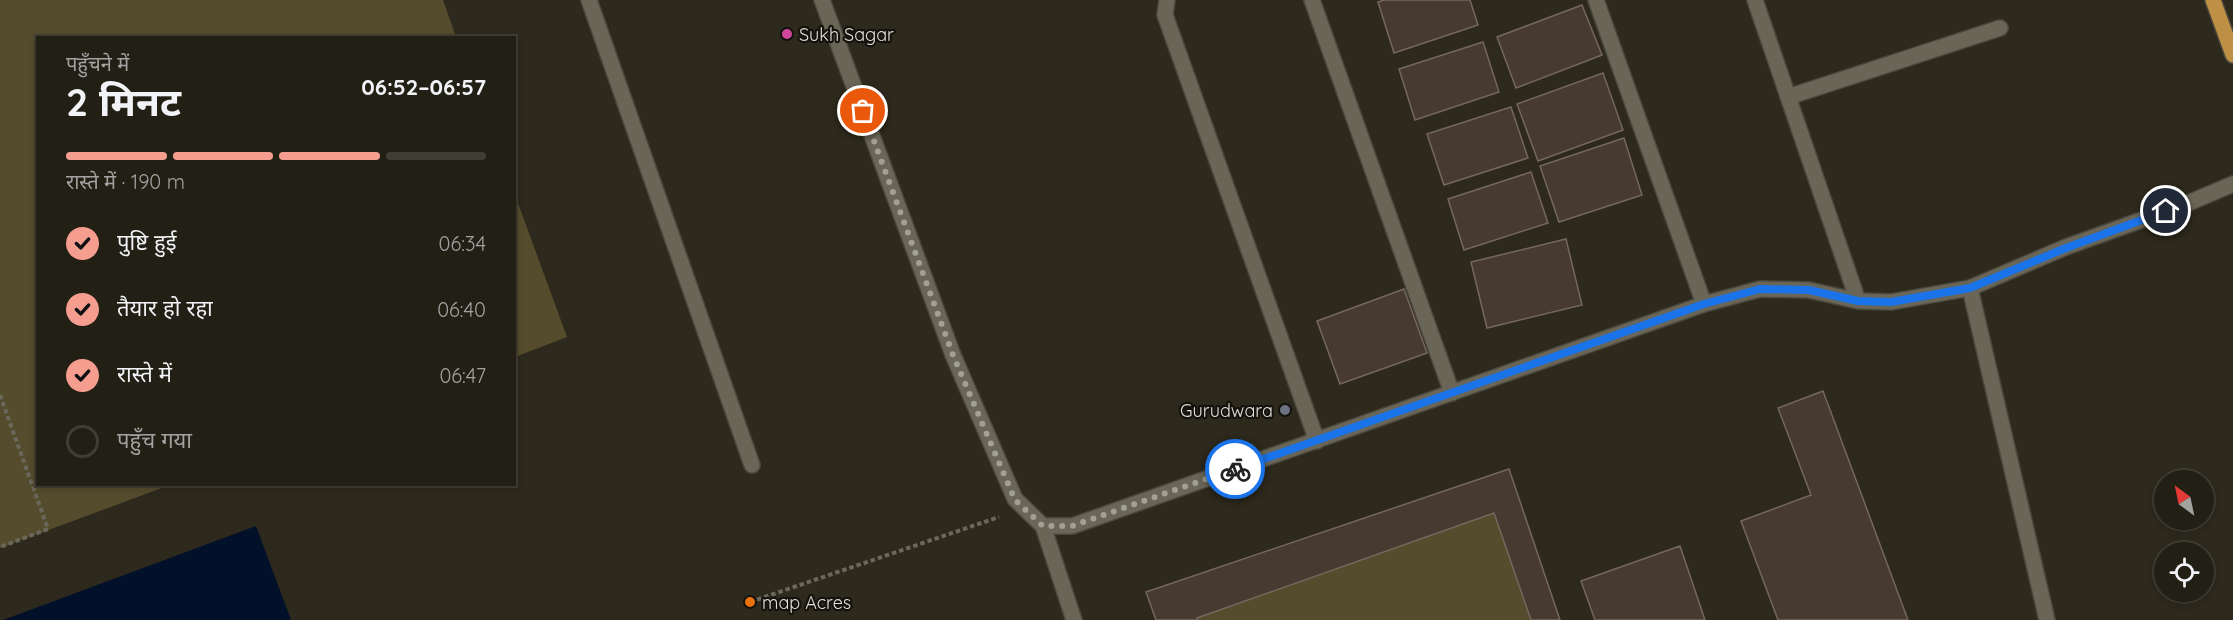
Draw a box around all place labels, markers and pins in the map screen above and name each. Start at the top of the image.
place label: Sukh Sagar [799,23,894,46]
marker: Sukh Sagar [780,27,794,41]
pin [837,85,888,136]
pin [2140,185,2191,236]
place label: Gurudwara [1180,399,1273,422]
marker: Gurudwara [1278,403,1292,417]
place label: map Acres [762,591,851,614]
marker: map Acres [743,595,757,609]

